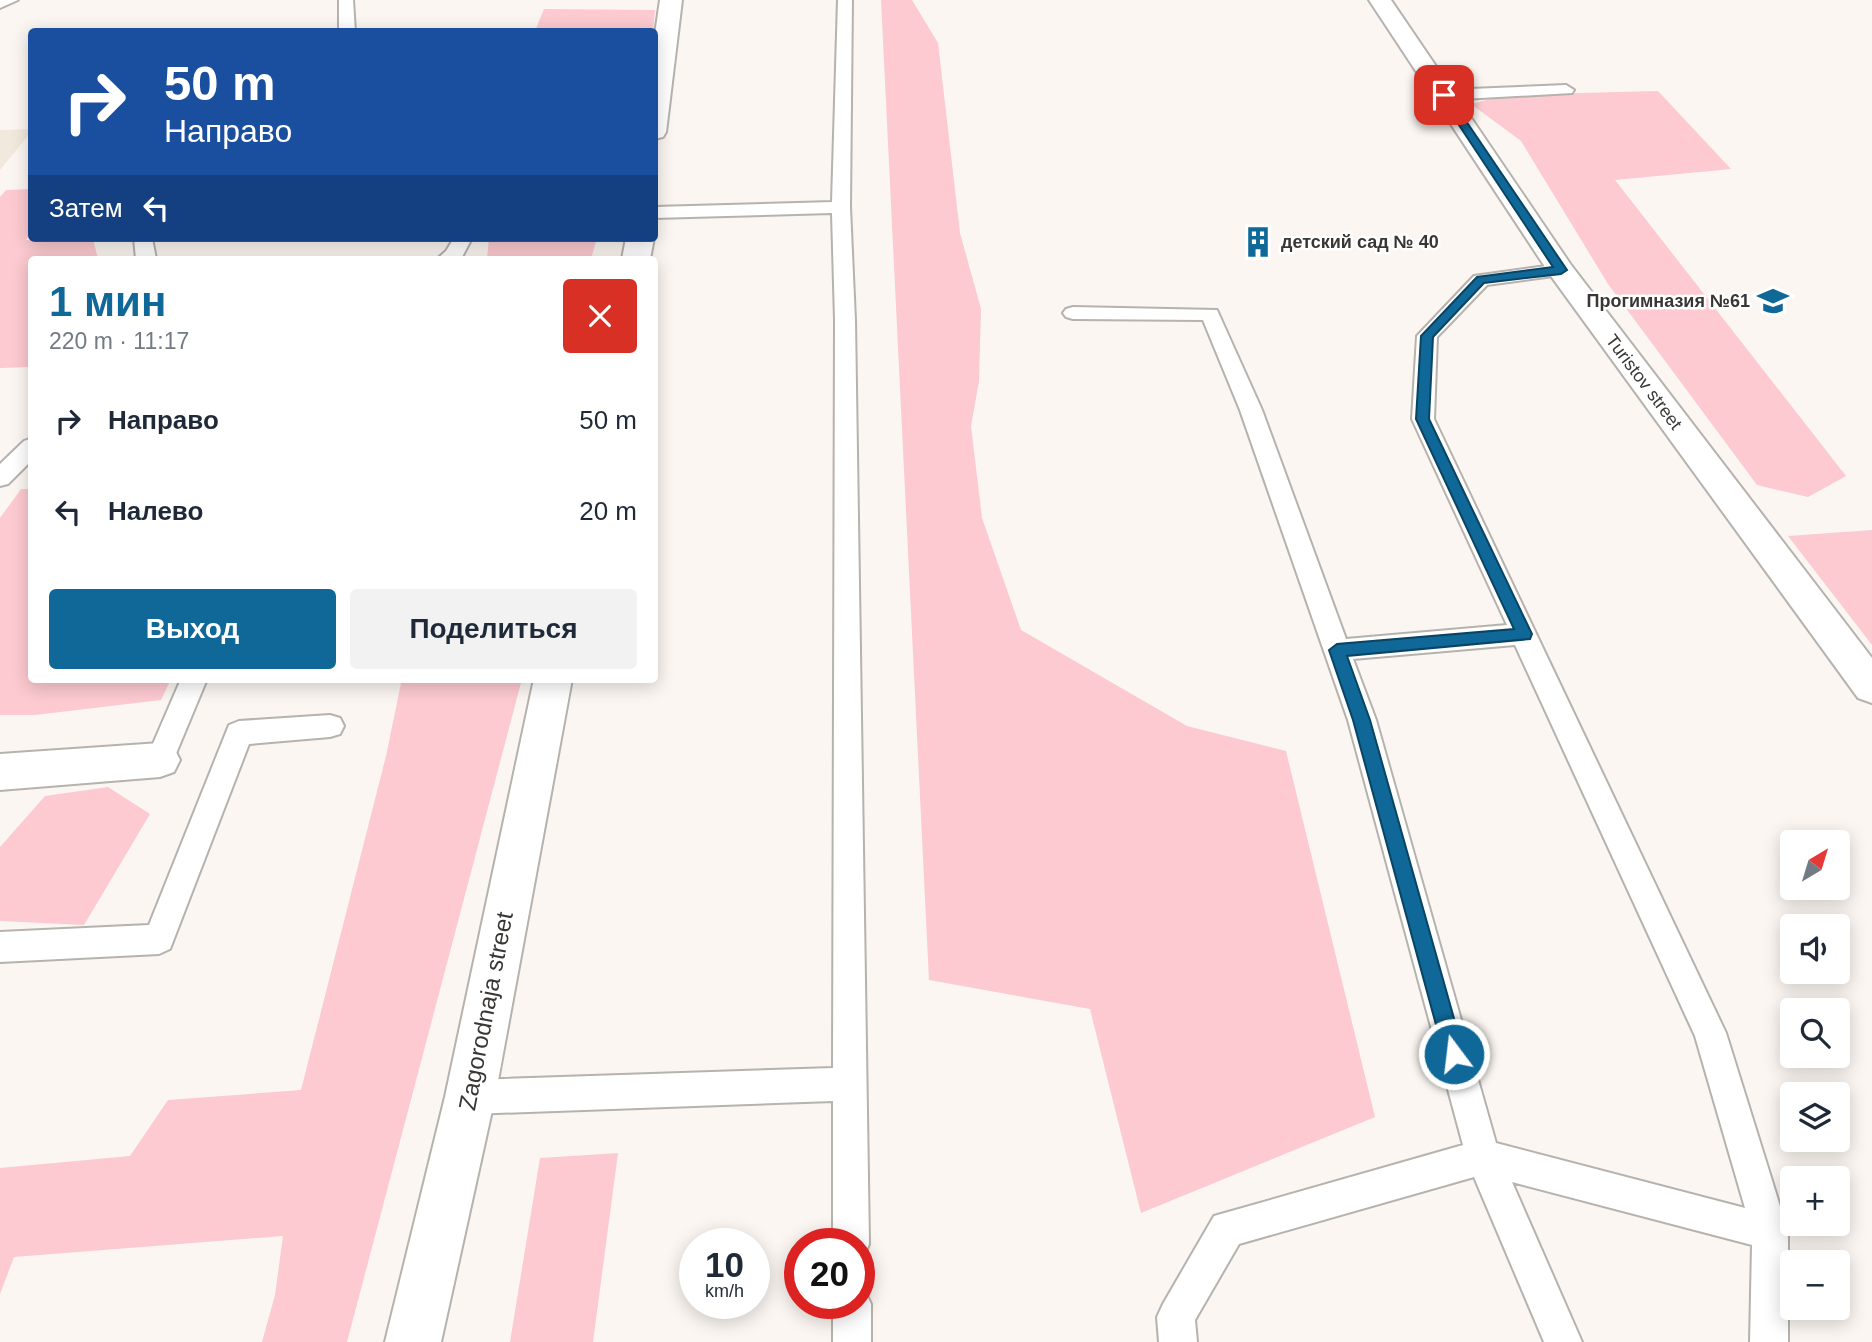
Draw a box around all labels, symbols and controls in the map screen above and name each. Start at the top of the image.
icon: right [49,56,140,147]
text: 50 m [164,56,276,110]
pin [1414,65,1474,125]
icon: arrive [1425,76,1463,114]
text: Направо [164,113,292,149]
icon: left [137,189,175,227]
text: Затем [49,193,123,223]
building icon: детский сад № 40 [1241,225,1275,259]
place label: детский сад № 40 [1281,232,1439,252]
text: 1 мин [49,278,166,325]
button: close [563,279,637,353]
school or university icon: Прогимназия №61 [1756,284,1790,318]
place label: Прогимназия №61 [1586,291,1750,311]
text: 220 m · 11:17 [49,328,189,354]
street label: Turistov street [1602,331,1686,433]
icon: right [49,402,87,440]
text: Направо [108,405,219,435]
text: 50 m [579,405,637,435]
icon: left [49,493,87,531]
text: Налево [108,496,203,526]
text: 20 m [579,496,637,526]
button: Выход [49,589,336,669]
button: Поделиться [350,589,637,669]
north arrow [1780,830,1850,900]
map controls [1780,830,1850,1320]
street label: Zagorodnaja street [453,909,518,1112]
button: sound [1780,914,1850,984]
button: search [1780,998,1850,1068]
position arrow [1417,1017,1491,1091]
button: layers [1780,1082,1850,1152]
button: + [1780,1166,1850,1236]
speed limit sign: 20 [784,1228,875,1319]
text: 10 [705,1245,744,1284]
button: − [1780,1250,1850,1320]
text: km/h [705,1281,744,1301]

